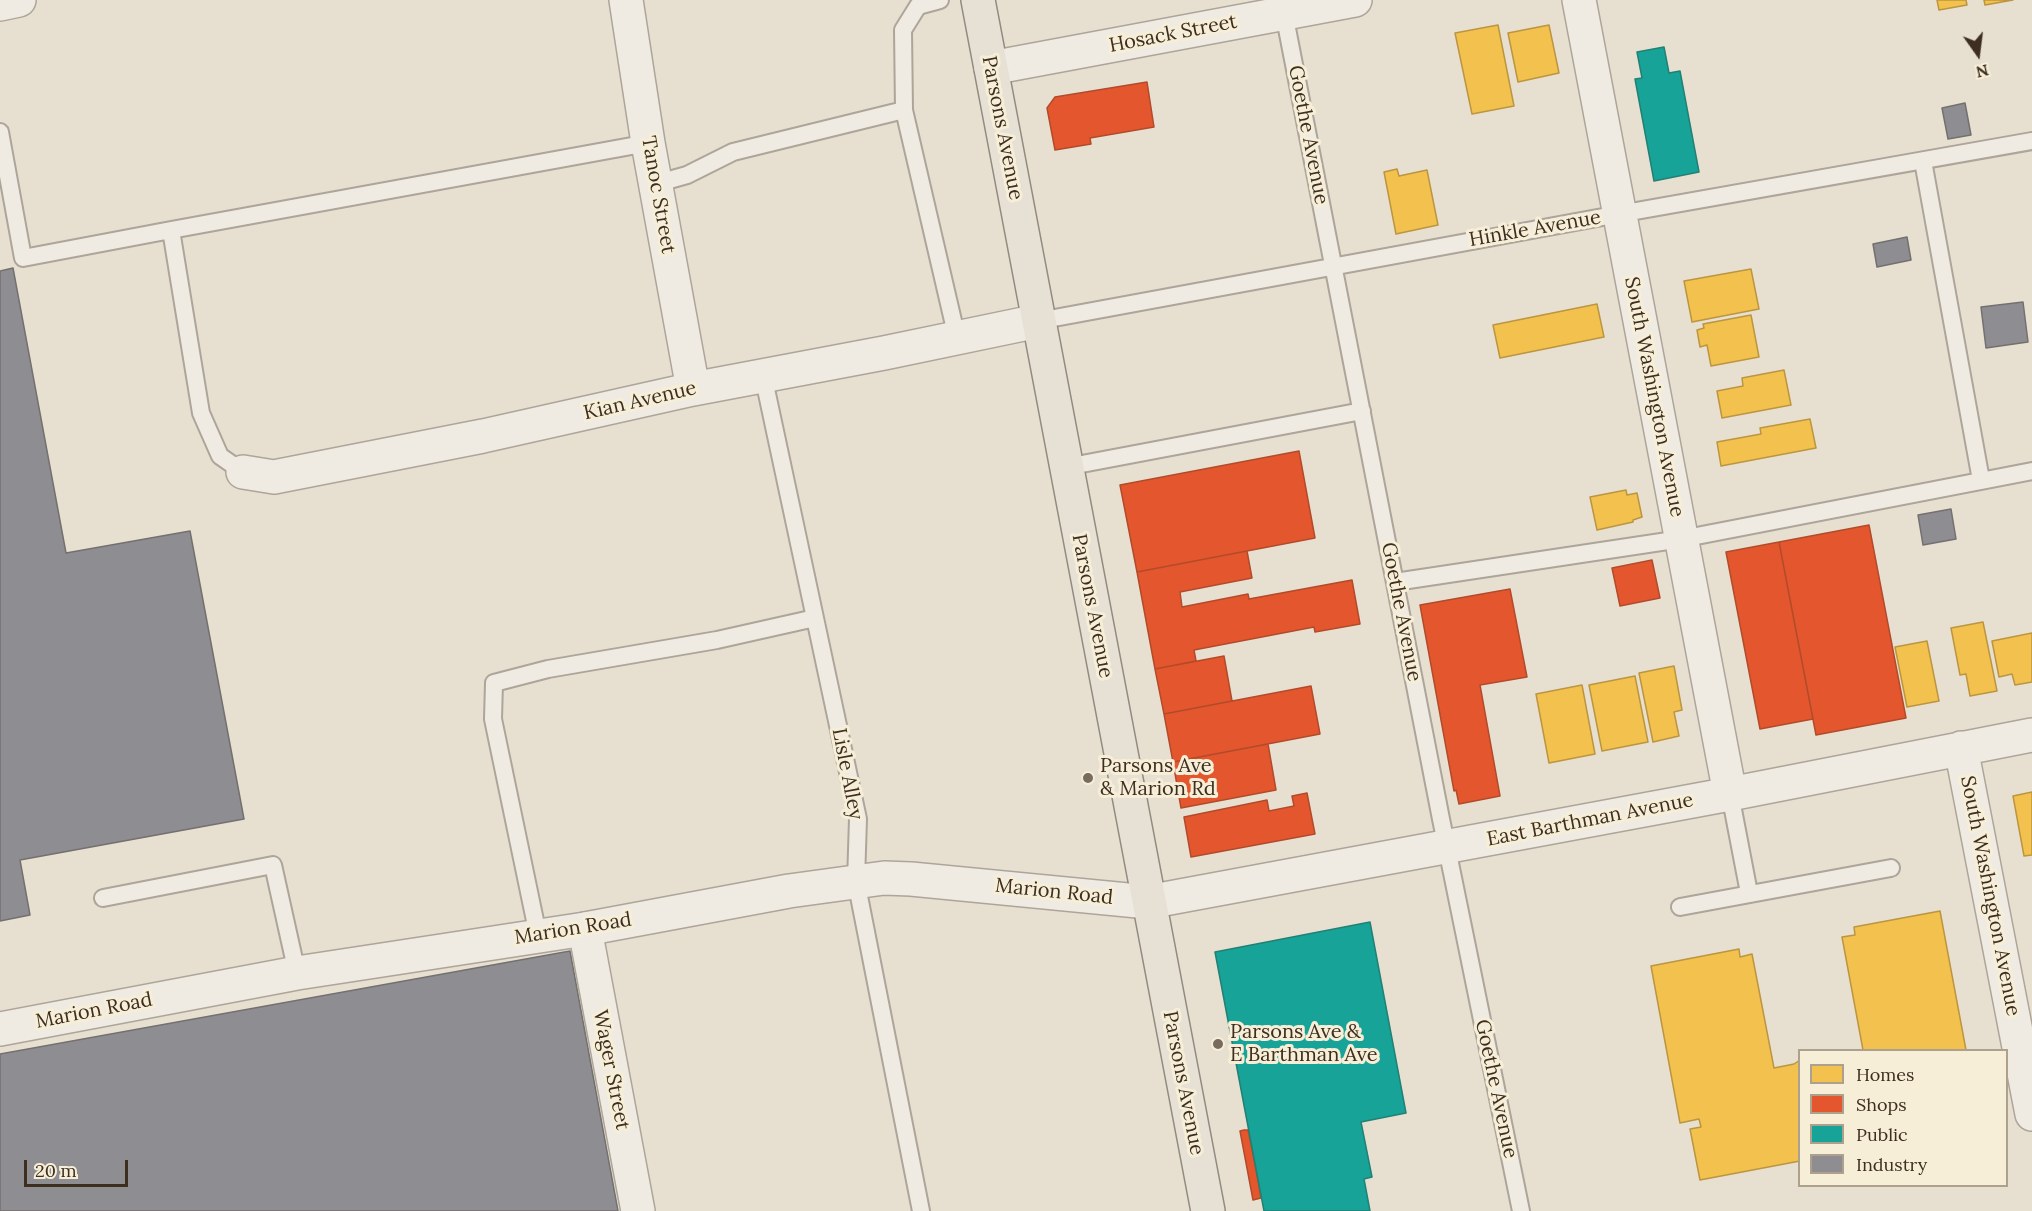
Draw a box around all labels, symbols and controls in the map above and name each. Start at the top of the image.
street label: Hosack Street [1107,10,1239,58]
north arrow [1948,24,2008,84]
street label: Parsons Avenue [976,54,1028,202]
text: N [1974,60,1991,83]
street label: Goethe Avenue [1283,63,1333,207]
street label: Tanoc Street [636,134,680,256]
street label: Hinkle Avenue [1467,206,1603,252]
street label: South Washington Avenue [1619,275,1689,519]
street label: Kian Avenue [581,376,699,426]
street label: Parsons Avenue [1066,532,1118,680]
street label: Goethe Avenue [1376,540,1426,684]
street label: Lisle Alley [826,726,868,822]
place label: Parsons Ave & Marion Rd [1100,754,1216,801]
marker: Parsons Ave & Marion Rd [1081,771,1095,785]
street label: South Washington Avenue [1955,774,2025,1018]
street label: East Barthman Avenue [1485,788,1695,852]
street label: Marion Road [994,874,1114,910]
street label: Marion Road [513,908,633,950]
street label: Marion Road [34,988,154,1034]
street label: Wager Street [588,1008,634,1132]
street label: Parsons Avenue [1157,1009,1209,1157]
street label: Goethe Avenue [1470,1017,1522,1161]
place label: Parsons Ave & E Barthman Ave [1230,1020,1378,1067]
marker: Parsons Ave & E Barthman Ave [1211,1037,1225,1051]
legend [1798,1049,2008,1187]
text: Homes [1856,1063,1914,1086]
text: Shops [1856,1093,1907,1116]
text: Public [1856,1123,1908,1146]
scale bar [27,1148,130,1186]
text: Industry [1856,1153,1927,1176]
text: 20 m [35,1159,77,1182]

